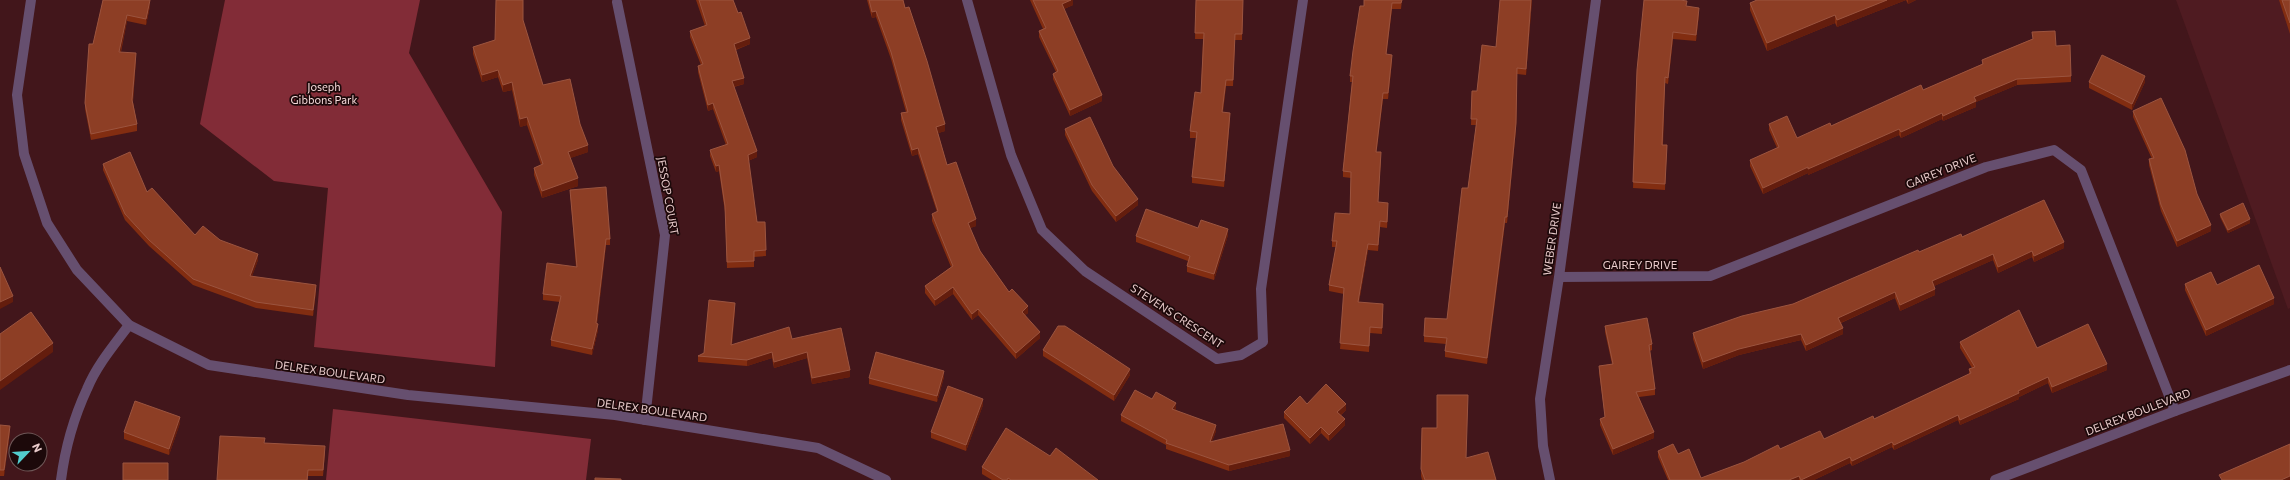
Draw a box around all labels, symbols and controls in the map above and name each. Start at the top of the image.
park label: Joseph Gibbons Park [291,80,357,106]
street label: GAIREY DRIVE [1904,151,1978,191]
street label: JESSOP COURT [654,156,682,236]
street label: WEBER DRIVE [1540,202,1563,276]
street label: GAIREY DRIVE [1603,258,1677,271]
street label: STEVENS CRESCENT [1128,281,1226,350]
street label: DELREX BOULEVARD [274,357,386,386]
street label: DELREX BOULEVARD [2084,386,2192,438]
street label: DELREX BOULEVARD [596,395,708,424]
north arrow [8,432,48,472]
text: N [30,441,45,454]

